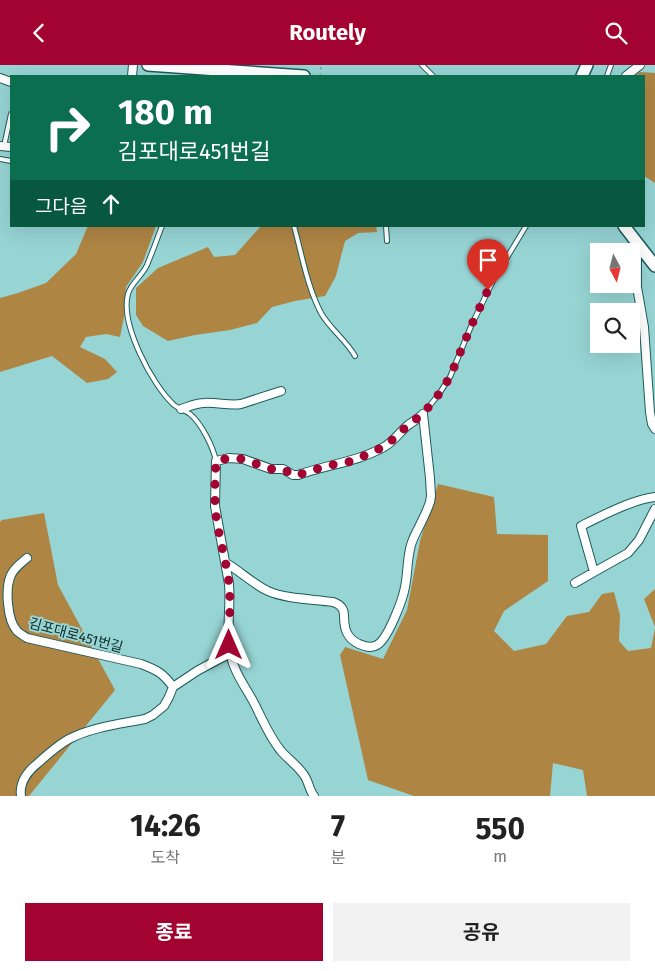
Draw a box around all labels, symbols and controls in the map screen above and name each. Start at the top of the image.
icon: back [25,19,53,47]
text: Routely [289,19,366,46]
icon: search [602,19,630,47]
text: 180 m [118,91,213,133]
icon: right [35,95,100,160]
text: 김포대로451번길 [118,138,270,165]
icon: ahead [97,190,125,218]
text: 그다음 [35,195,87,218]
pin [467,239,509,290]
north arrow [590,243,640,293]
map controls [590,243,640,353]
icon: arrive [474,246,502,274]
button: search [590,303,640,353]
street label: 김포대로451번길 [27,615,125,656]
position arrow [202,618,254,670]
text: 14:26 [130,808,201,844]
text: 7 [331,808,345,844]
text: 550 [475,811,525,847]
text: m [493,847,507,866]
text: 도착 [151,848,180,867]
text: 분 [331,848,345,867]
button: 종료 [25,903,323,961]
button: 공유 [333,903,630,961]

